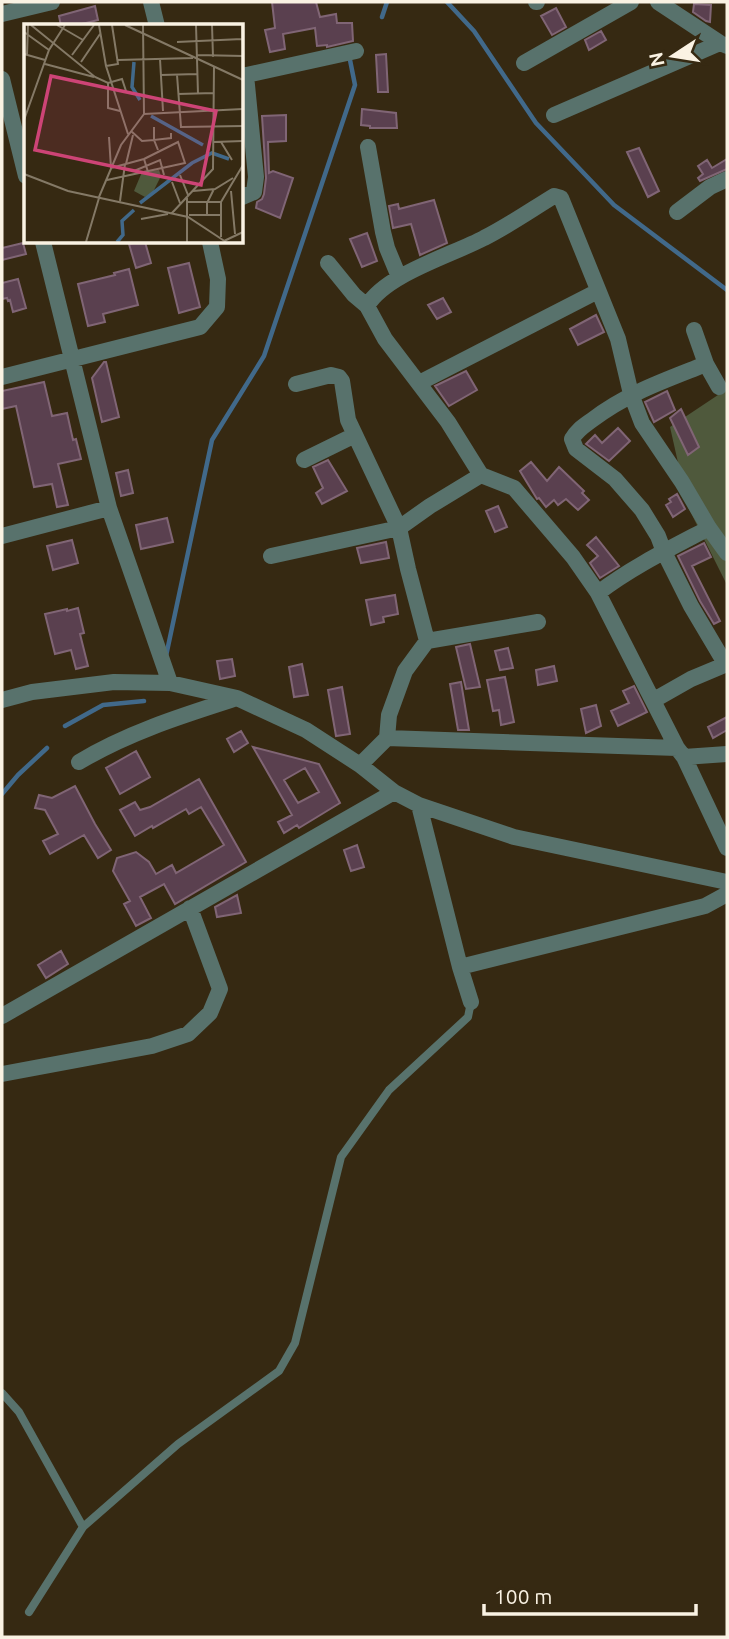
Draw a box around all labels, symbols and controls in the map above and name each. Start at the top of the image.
north arrow [638,21,708,91]
inset map [24,24,243,243]
text: N [644,50,669,69]
scale bar [484,1572,696,1616]
text: 100 m [494,1584,552,1608]

